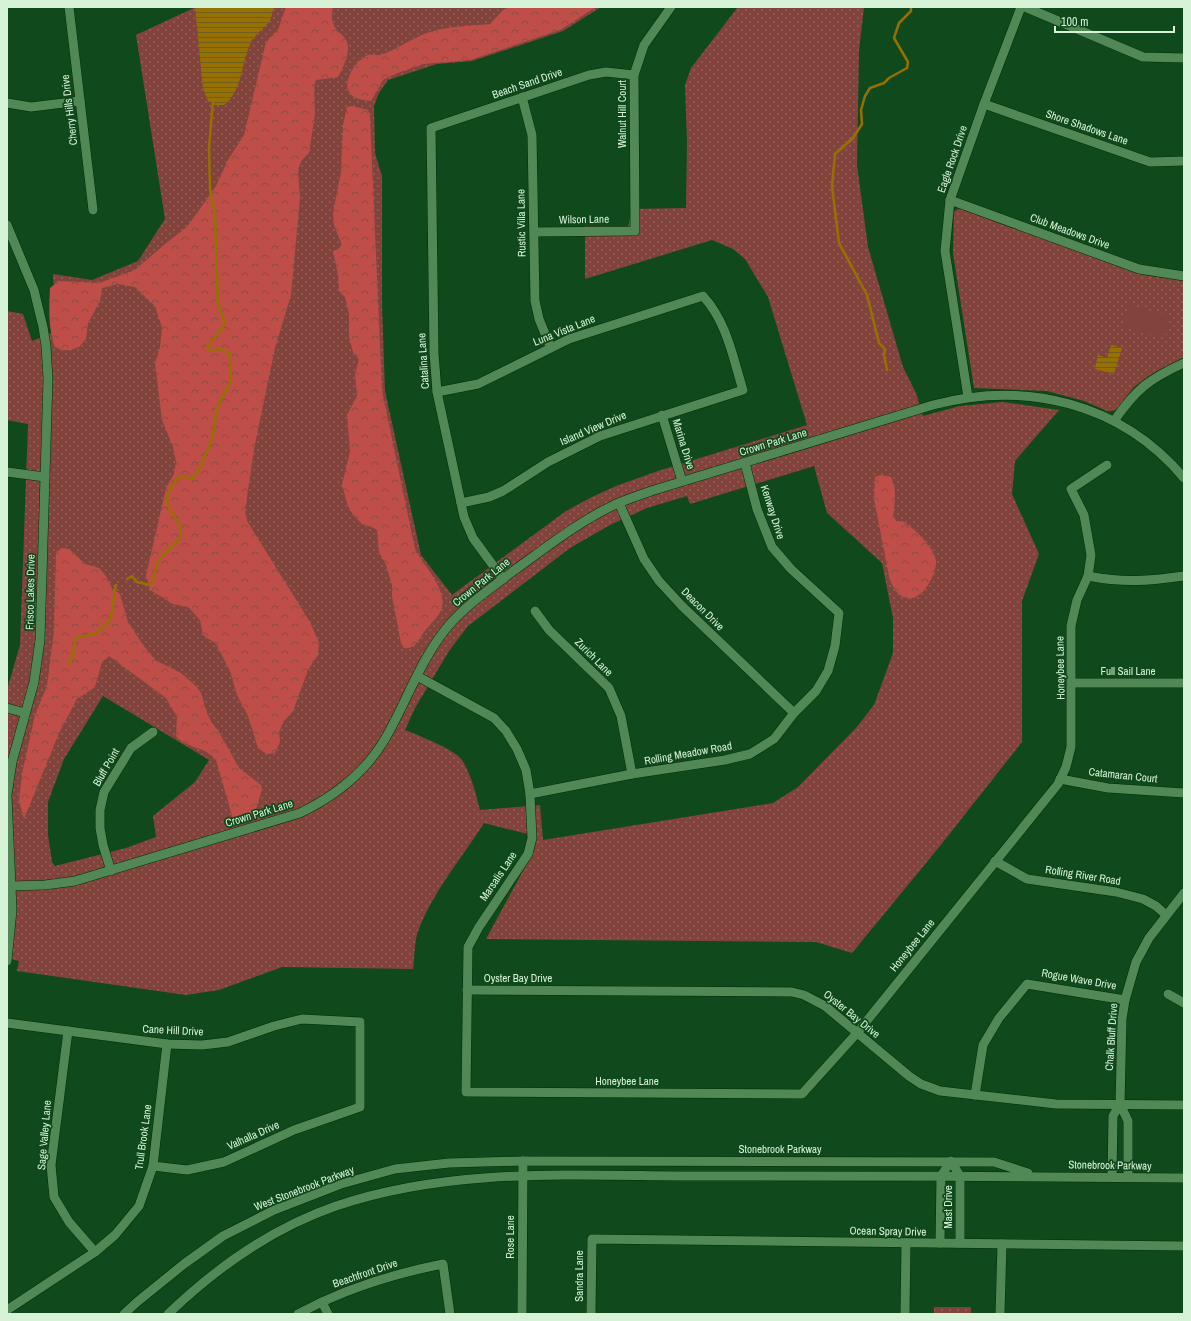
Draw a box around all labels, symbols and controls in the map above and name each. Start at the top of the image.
scale bar [1055,8,1174,34]
text: 100 m [1061,14,1088,30]
street label: Beach Sand Drive [490,64,564,102]
street label: Cherry Hills Drive [58,74,80,146]
street label: Walnut Hill Court [615,80,629,148]
street label: Shore Shadows Lane [1044,106,1130,148]
street label: Eagle Rock Drive [934,124,970,194]
street label: Rustic Villa Lane [513,189,529,257]
street label: Club Meadows Drive [1028,210,1112,252]
street label: Wilson Lane [559,212,609,226]
street label: Luna Vista Lane [531,311,597,349]
street label: Catalina Lane [414,332,432,390]
street label: Island View Drive [558,408,628,448]
street label: Marina Drive [670,417,698,471]
street label: Crown Park Lane [738,425,808,459]
street label: Kenway Drive [758,483,788,541]
street label: Frisco Lakes Drive [22,554,38,630]
street label: Crown Park Lane [450,555,512,609]
street label: Deacon Drive [679,585,727,633]
street label: Zurich Lane [572,635,616,679]
street label: Honeybee Lane [1052,636,1068,700]
street label: Full Sail Lane [1100,664,1156,678]
street label: Rolling Meadow Road [643,738,733,768]
street label: Bluff Point [90,745,123,788]
street label: Catamaran Court [1088,764,1159,786]
street label: Crown Park Lane [224,796,294,830]
street label: Marsalis Lane [476,849,520,903]
street label: Rolling River Road [1044,862,1122,888]
street label: Honeybee Lane [887,916,937,974]
street label: Rogue Wave Drive [1040,966,1118,992]
street label: Oyster Bay Drive [484,971,552,985]
street label: Oyster Bay Drive [821,987,883,1041]
street label: Chalk Bluff Drive [1102,1003,1120,1071]
street label: Cane Hill Drive [142,1021,204,1039]
street label: Honeybee Lane [595,1074,659,1088]
street label: Sage Valley Lane [34,1099,54,1171]
street label: Trull Brook Lane [131,1103,155,1171]
street label: Valhalla Drive [225,1117,281,1153]
street label: Stonebrook Parkway [738,1142,822,1156]
street label: Stonebrook Parkway [1068,1157,1152,1173]
street label: West Stonebrook Parkway [252,1162,356,1214]
street label: Mast Drive [941,1185,955,1229]
street label: Rose Lane [503,1215,517,1259]
street label: Ocean Spray Drive [850,1223,926,1239]
street label: Sandra Lane [572,1250,586,1302]
street label: Beachfront Drive [331,1255,399,1291]

